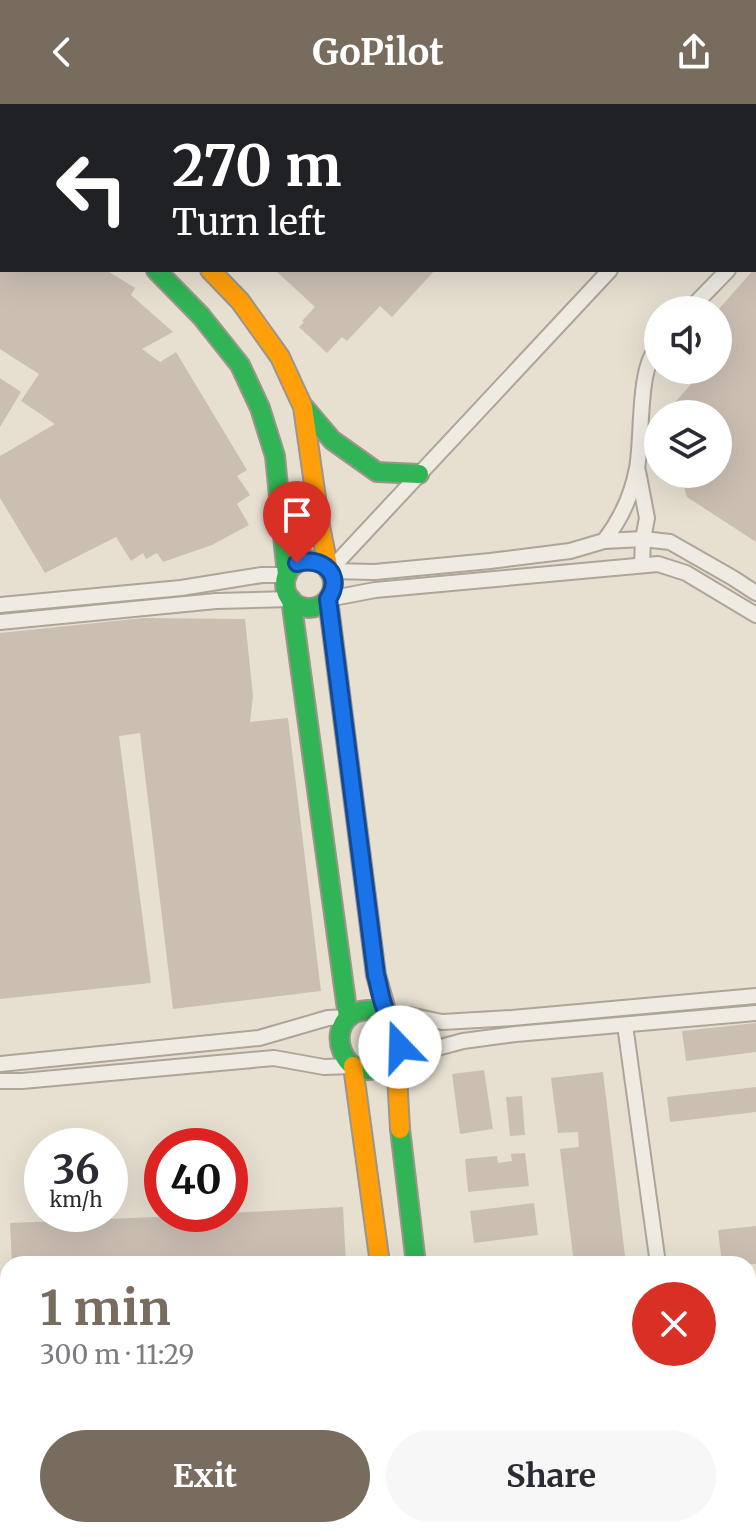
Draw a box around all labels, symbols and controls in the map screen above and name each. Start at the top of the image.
icon: back [40,30,84,74]
text: GoPilot [312,30,444,75]
icon: share [672,30,716,74]
text: 270 m [172,131,342,201]
icon: left [40,136,144,240]
text: Turn left [172,200,326,245]
map controls [644,296,732,488]
button: sound [644,296,732,384]
button: layers [644,400,732,488]
pin [263,481,331,563]
icon: arrive [275,493,319,537]
position arrow [358,1005,442,1089]
speed limit sign: 40 [144,1128,248,1232]
text: 36 [52,1145,100,1195]
text: km/h [50,1187,102,1212]
text: 1 min [40,1278,171,1338]
button: close [632,1282,716,1366]
text: 300 m · 11:29 [40,1338,194,1371]
button: Exit [40,1430,370,1522]
button: Share [386,1430,716,1522]

